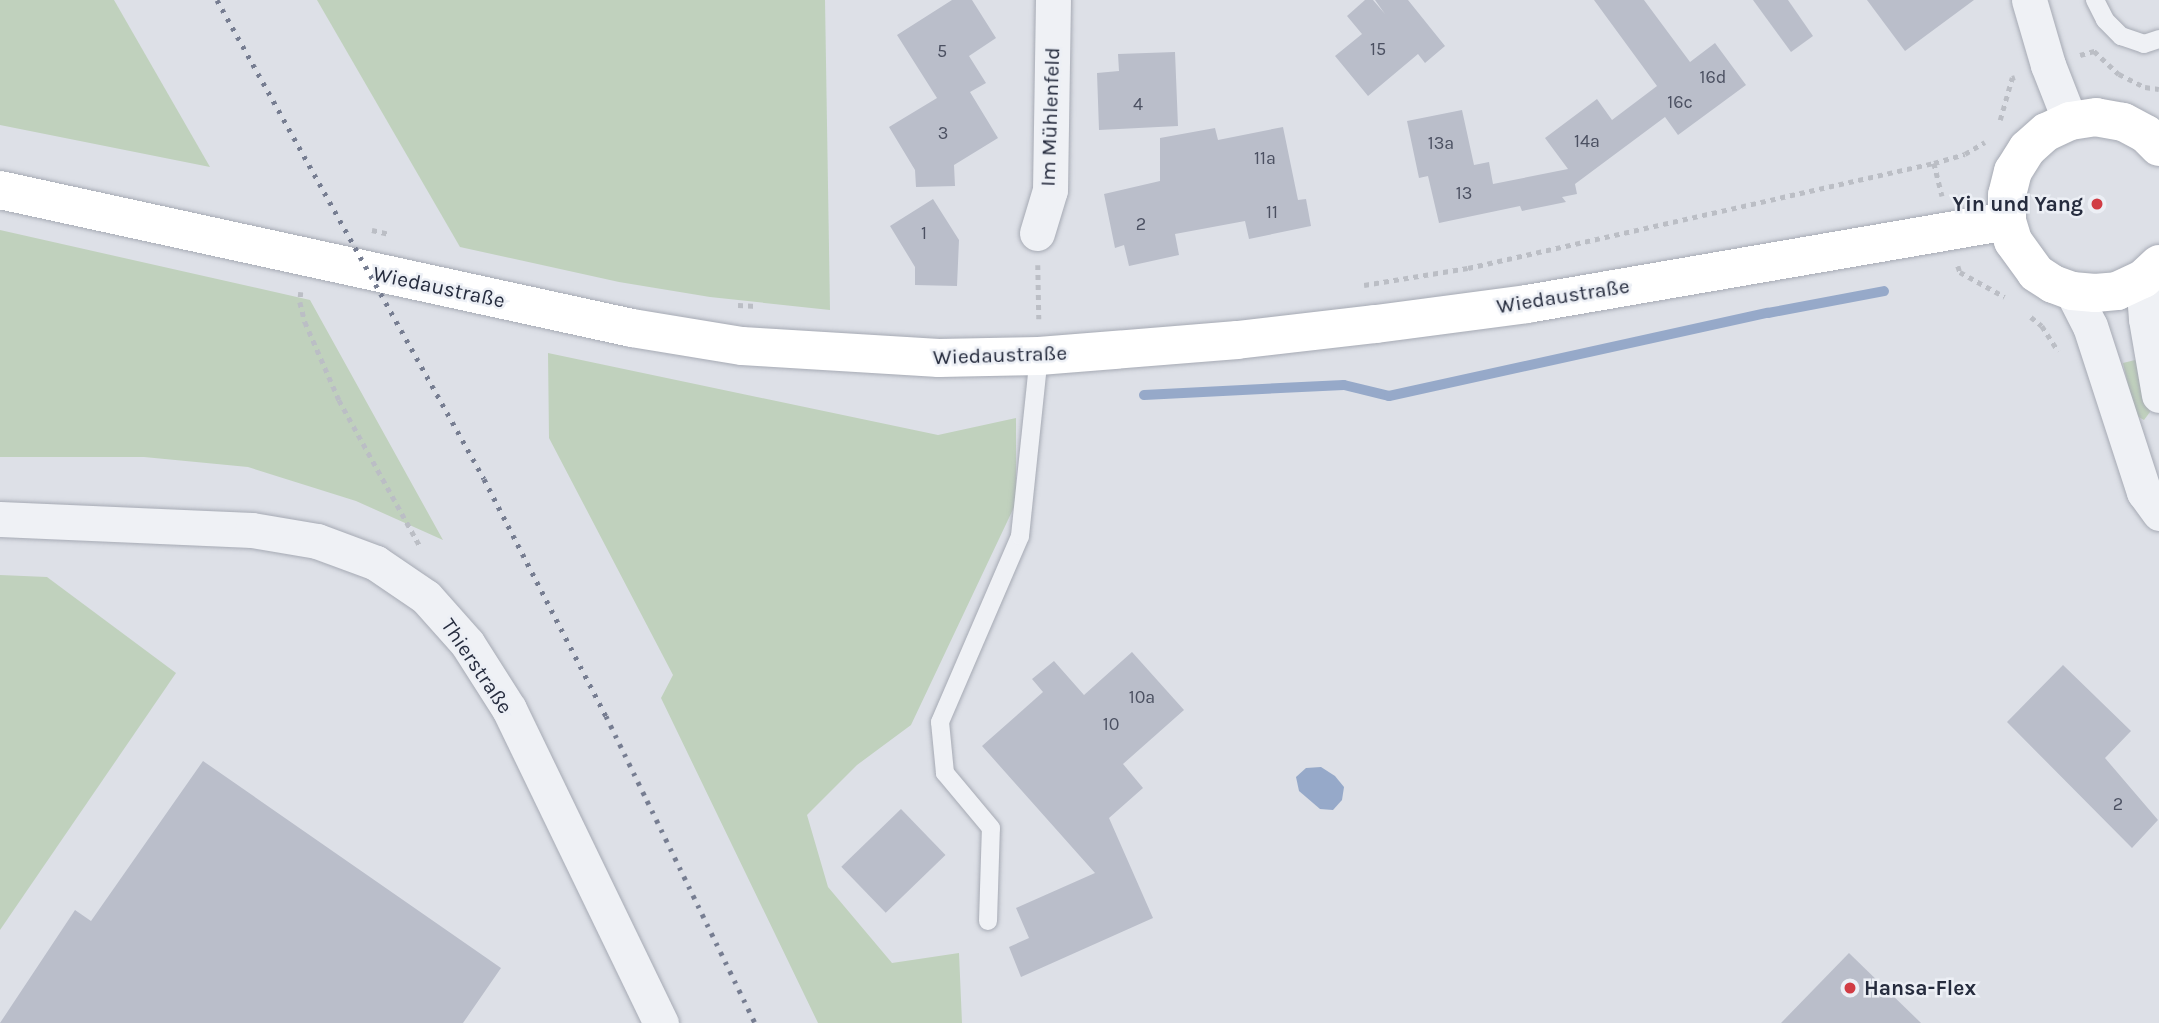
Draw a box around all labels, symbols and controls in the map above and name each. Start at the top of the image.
house number: 15 [1370,38,1386,60]
house number: 5 [937,40,947,62]
street label: Im Mühlenfeld [1035,47,1065,187]
house number: 16d [1700,66,1726,88]
house number: 16c [1667,91,1693,113]
house number: 4 [1133,93,1143,115]
house number: 3 [938,122,948,144]
house number: 14a [1574,130,1600,152]
house number: 13a [1428,132,1454,154]
house number: 11a [1254,147,1276,169]
house number: 13 [1456,182,1472,204]
place label: Yin und Yang [1953,191,2083,217]
marker: Yin und Yang [2089,196,2105,212]
house number: 11 [1266,201,1278,223]
house number: 2 [1136,213,1146,235]
house number: 1 [921,222,927,244]
street label: Wiedaustraße [371,261,507,313]
street label: Wiedaustraße [1495,273,1631,319]
street label: Wiedaustraße [932,340,1068,370]
street label: Thierstraße [436,614,518,718]
house number: 10a [1129,686,1155,708]
house number: 10 [1103,713,1119,735]
house number: 2 [2113,793,2123,815]
place label: Hansa-Flex [1864,975,1976,1001]
marker: Hansa-Flex [1842,980,1858,996]

